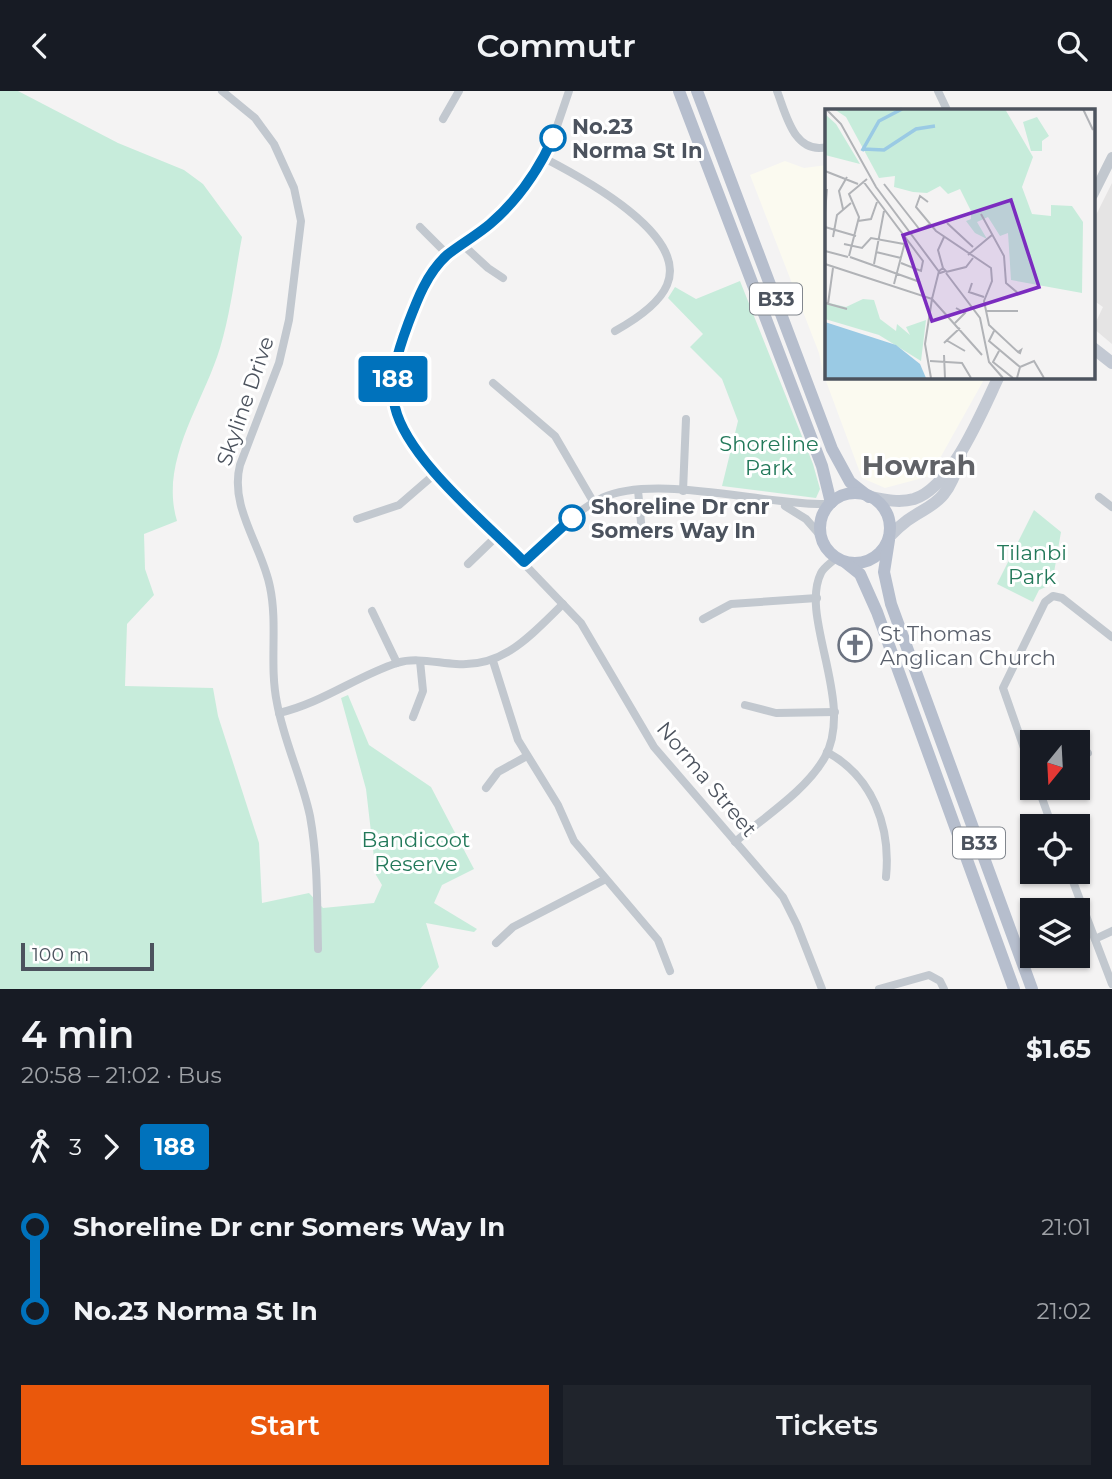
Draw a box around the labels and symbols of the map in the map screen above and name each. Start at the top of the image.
inset map [825,109,1094,378]
place label: No.23 Norma St In [572,114,703,163]
marker: No.23 Norma St In [540,125,566,151]
road number: B33 [750,283,802,315]
street label: Skyline Drive [211,333,279,469]
line badge: 188 [353,356,433,402]
park label: Shoreline Park [719,431,819,480]
district label: Howrah [862,448,976,482]
place label: Shoreline Dr cnr Somers Way In [591,494,770,543]
marker: Shoreline Dr cnr Somers Way In [559,505,585,531]
park label: Tilanbi Park [997,540,1067,589]
place label: St Thomas Anglican Church [880,621,1056,670]
church icon: St Thomas Anglican Church [836,626,874,664]
street label: Norma Street [652,717,762,841]
north arrow [1020,730,1090,800]
park label: Bandicoot Reserve [362,827,470,876]
road number: B33 [953,827,1005,859]
scale bar [21,940,154,972]

